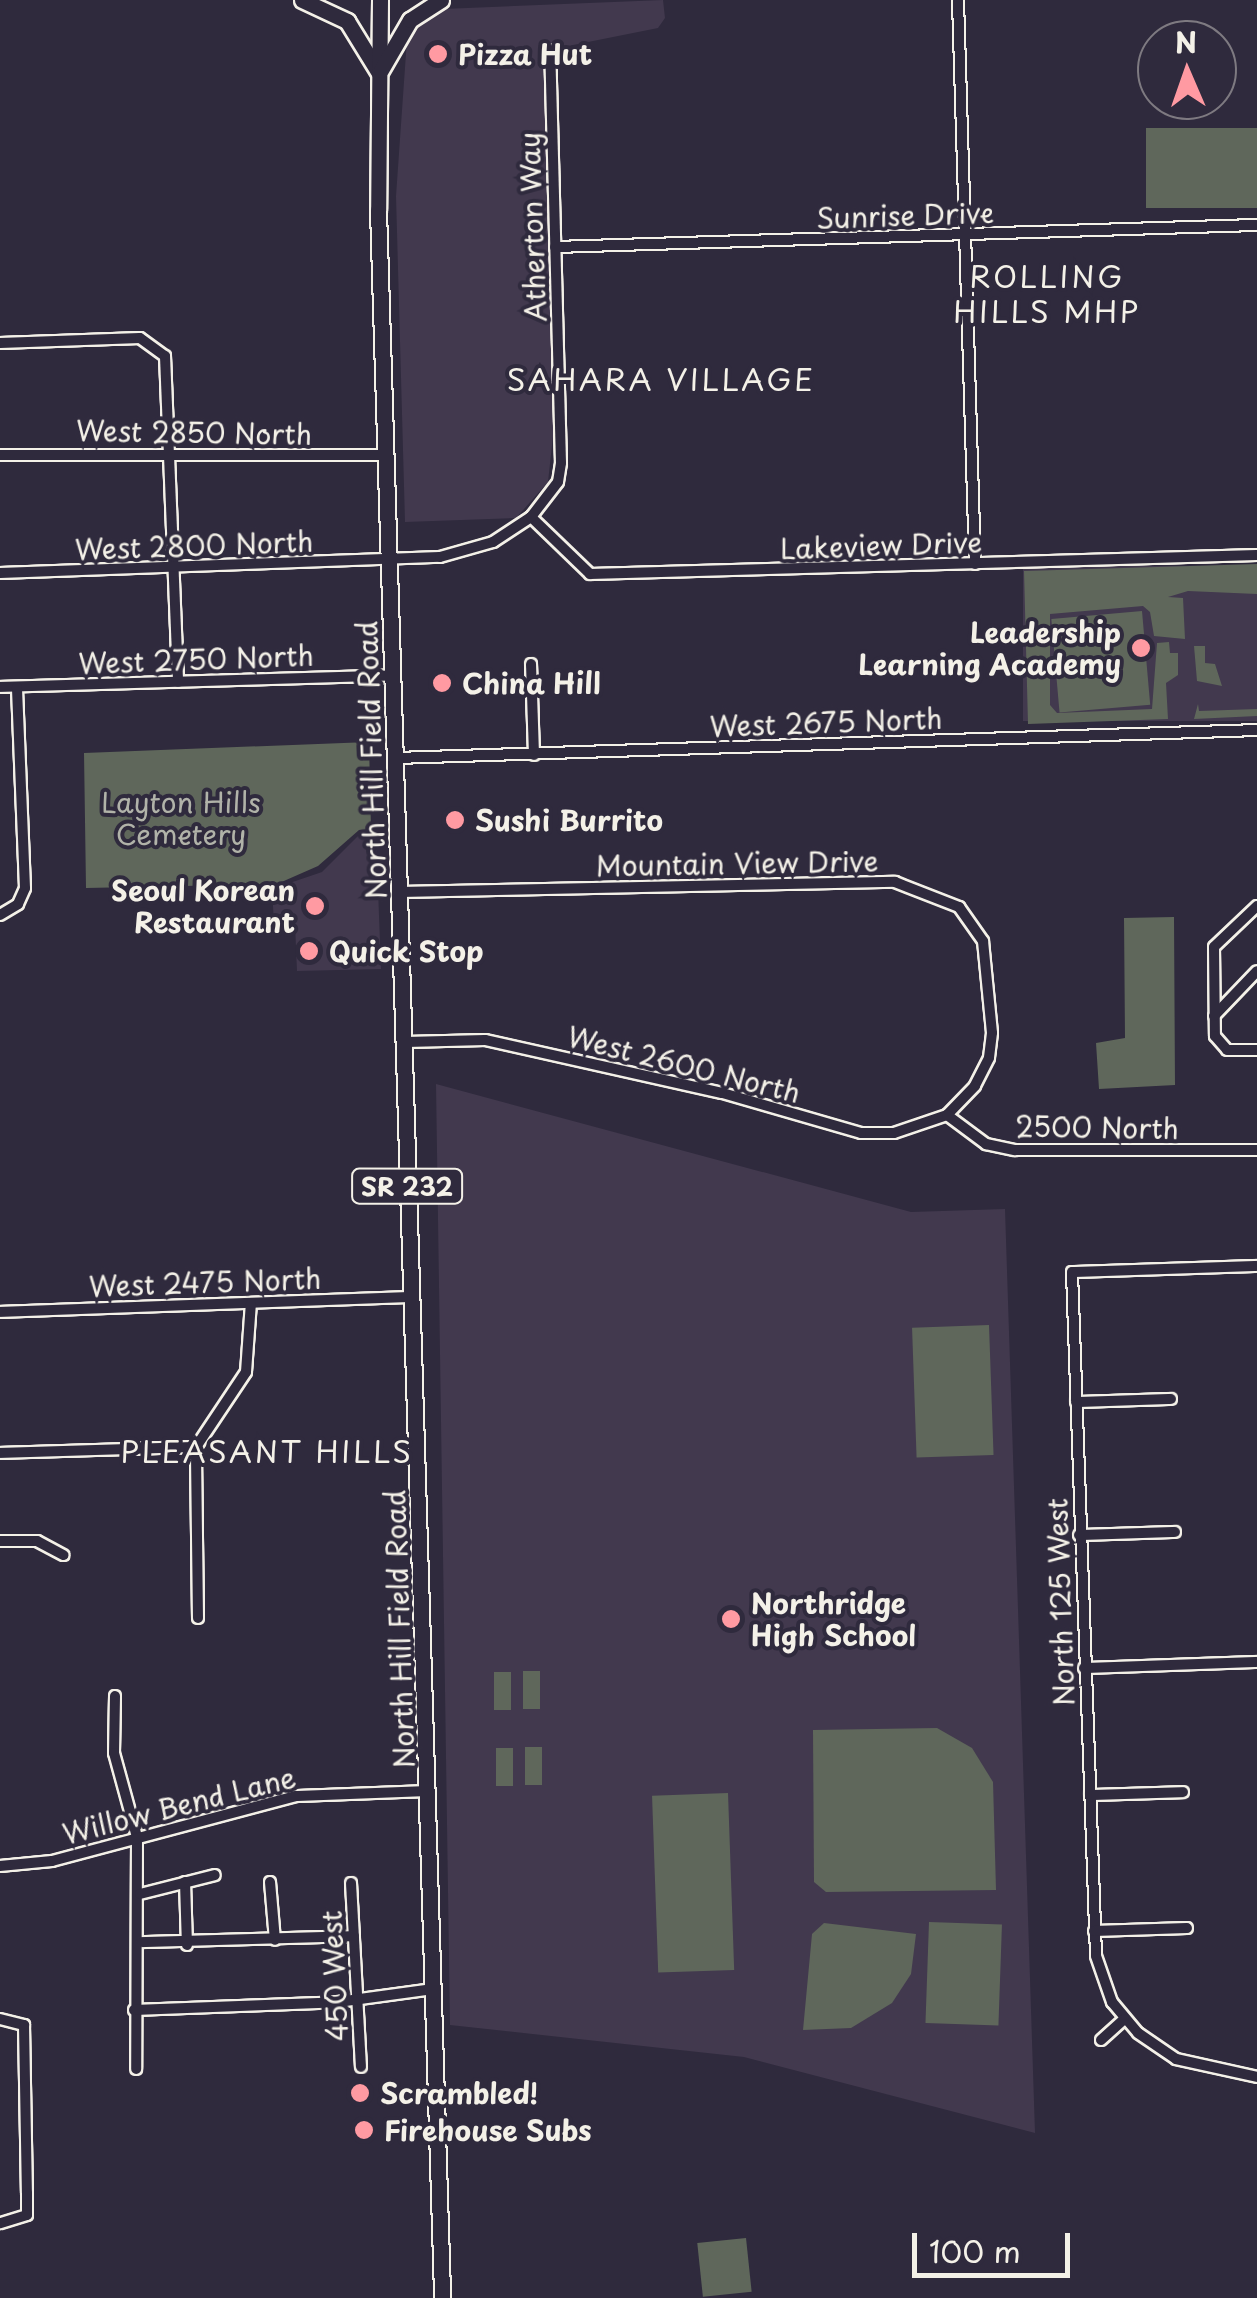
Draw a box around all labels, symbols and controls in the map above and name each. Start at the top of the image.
north arrow [1137,20,1237,120]
text: N [1174,20,1198,63]
place label: Pizza Hut [458,37,595,71]
marker: Pizza Hut [427,43,449,65]
street label: Atherton Way [512,131,552,323]
street label: Sunrise Drive [815,195,995,235]
district label: ROLLING HILLS MHP [953,258,1141,328]
district label: SAHARA VILLAGE [508,361,814,397]
street label: West 2850 North [76,413,312,451]
street label: West 2800 North [74,524,314,566]
street label: Lakeview Drive [779,525,983,565]
place label: Leadership Learning Academy [857,615,1121,681]
street label: North Hill Field Road [349,619,393,901]
marker: Leadership Learning Academy [1130,637,1152,659]
street label: West 2750 North [79,638,313,680]
place label: China Hill [462,666,601,700]
marker: China Hill [431,672,453,694]
street label: West 2675 North [710,701,942,743]
park label: Layton Hills Cemetery [102,785,260,851]
place label: Sushi Burrito [475,803,664,837]
marker: Sushi Burrito [444,809,466,831]
street label: Mountain View Drive [596,844,878,882]
place label: Seoul Korean Restaurant [111,873,295,939]
marker: Seoul Korean Restaurant [304,895,326,917]
place label: Quick Stop [329,934,484,968]
marker: Quick Stop [298,940,320,962]
street label: West 2600 North [564,1019,804,1109]
street label: 2500 North [1015,1109,1179,1145]
road number: SR 232 [350,1166,464,1206]
street label: West 2475 North [89,1261,321,1303]
district label: PLEASANT HILLS [120,1433,414,1469]
street label: North Hill Field Road [377,1488,421,1770]
street label: North 125 West [1040,1496,1080,1708]
place label: Northridge High School [751,1586,918,1652]
marker: Northridge High School [720,1608,742,1630]
street label: Willow Bend Lane [59,1760,299,1850]
street label: 450 West [314,1910,354,2042]
place label: Scrambled! [380,2076,538,2110]
marker: Scrambled! [349,2082,371,2104]
place label: Firehouse Subs [384,2113,592,2147]
marker: Firehouse Subs [353,2119,375,2141]
scale bar [917,2213,1074,2275]
text: 100 m [929,2228,1021,2273]

